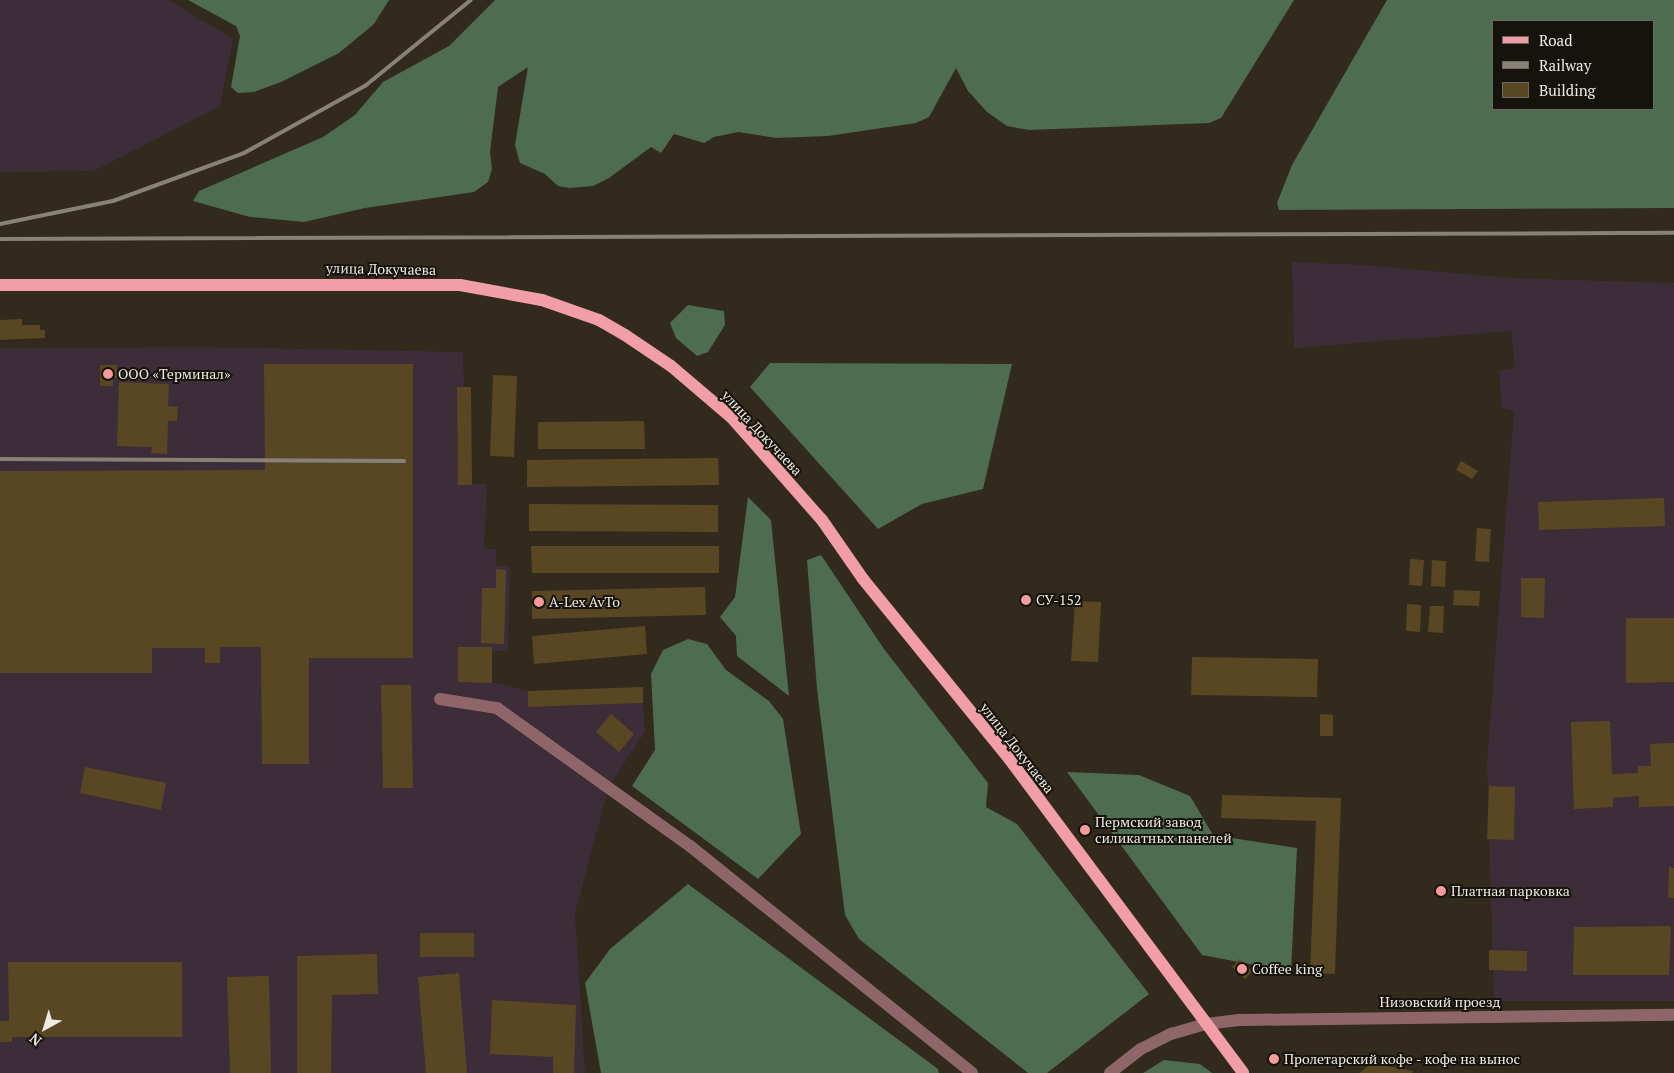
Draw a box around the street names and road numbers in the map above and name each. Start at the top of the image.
street label: улица Докучаева [326,260,436,278]
street label: улица Докучаева [718,387,806,479]
street label: улица Докучаева [976,699,1058,797]
street label: Низовский проезд [1379,994,1501,1010]

